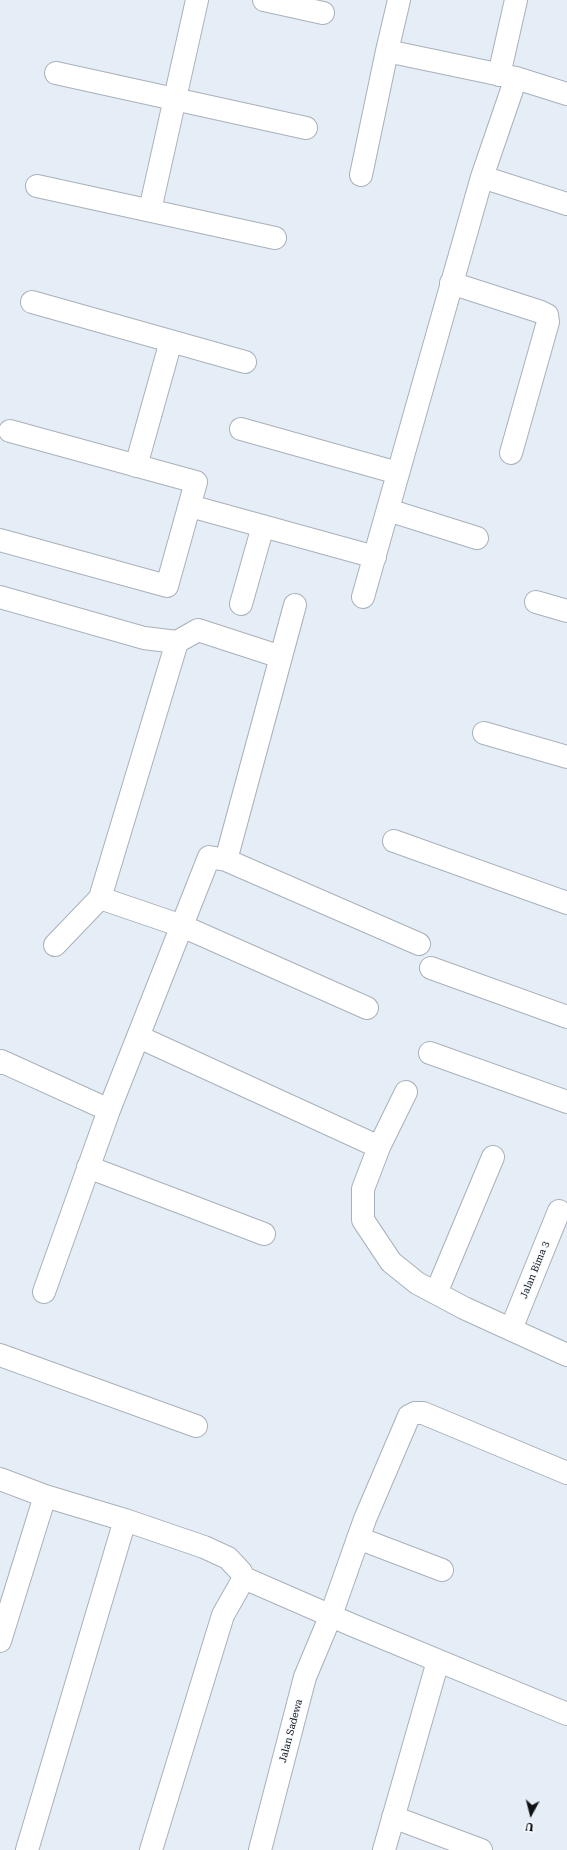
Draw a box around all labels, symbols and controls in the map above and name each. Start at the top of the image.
street label: Jalan Bima 3 [518,1240,552,1300]
street label: Jalan Sadewa [277,1698,305,1764]
north arrow [511,1794,551,1834]
text: U [524,1819,534,1833]

